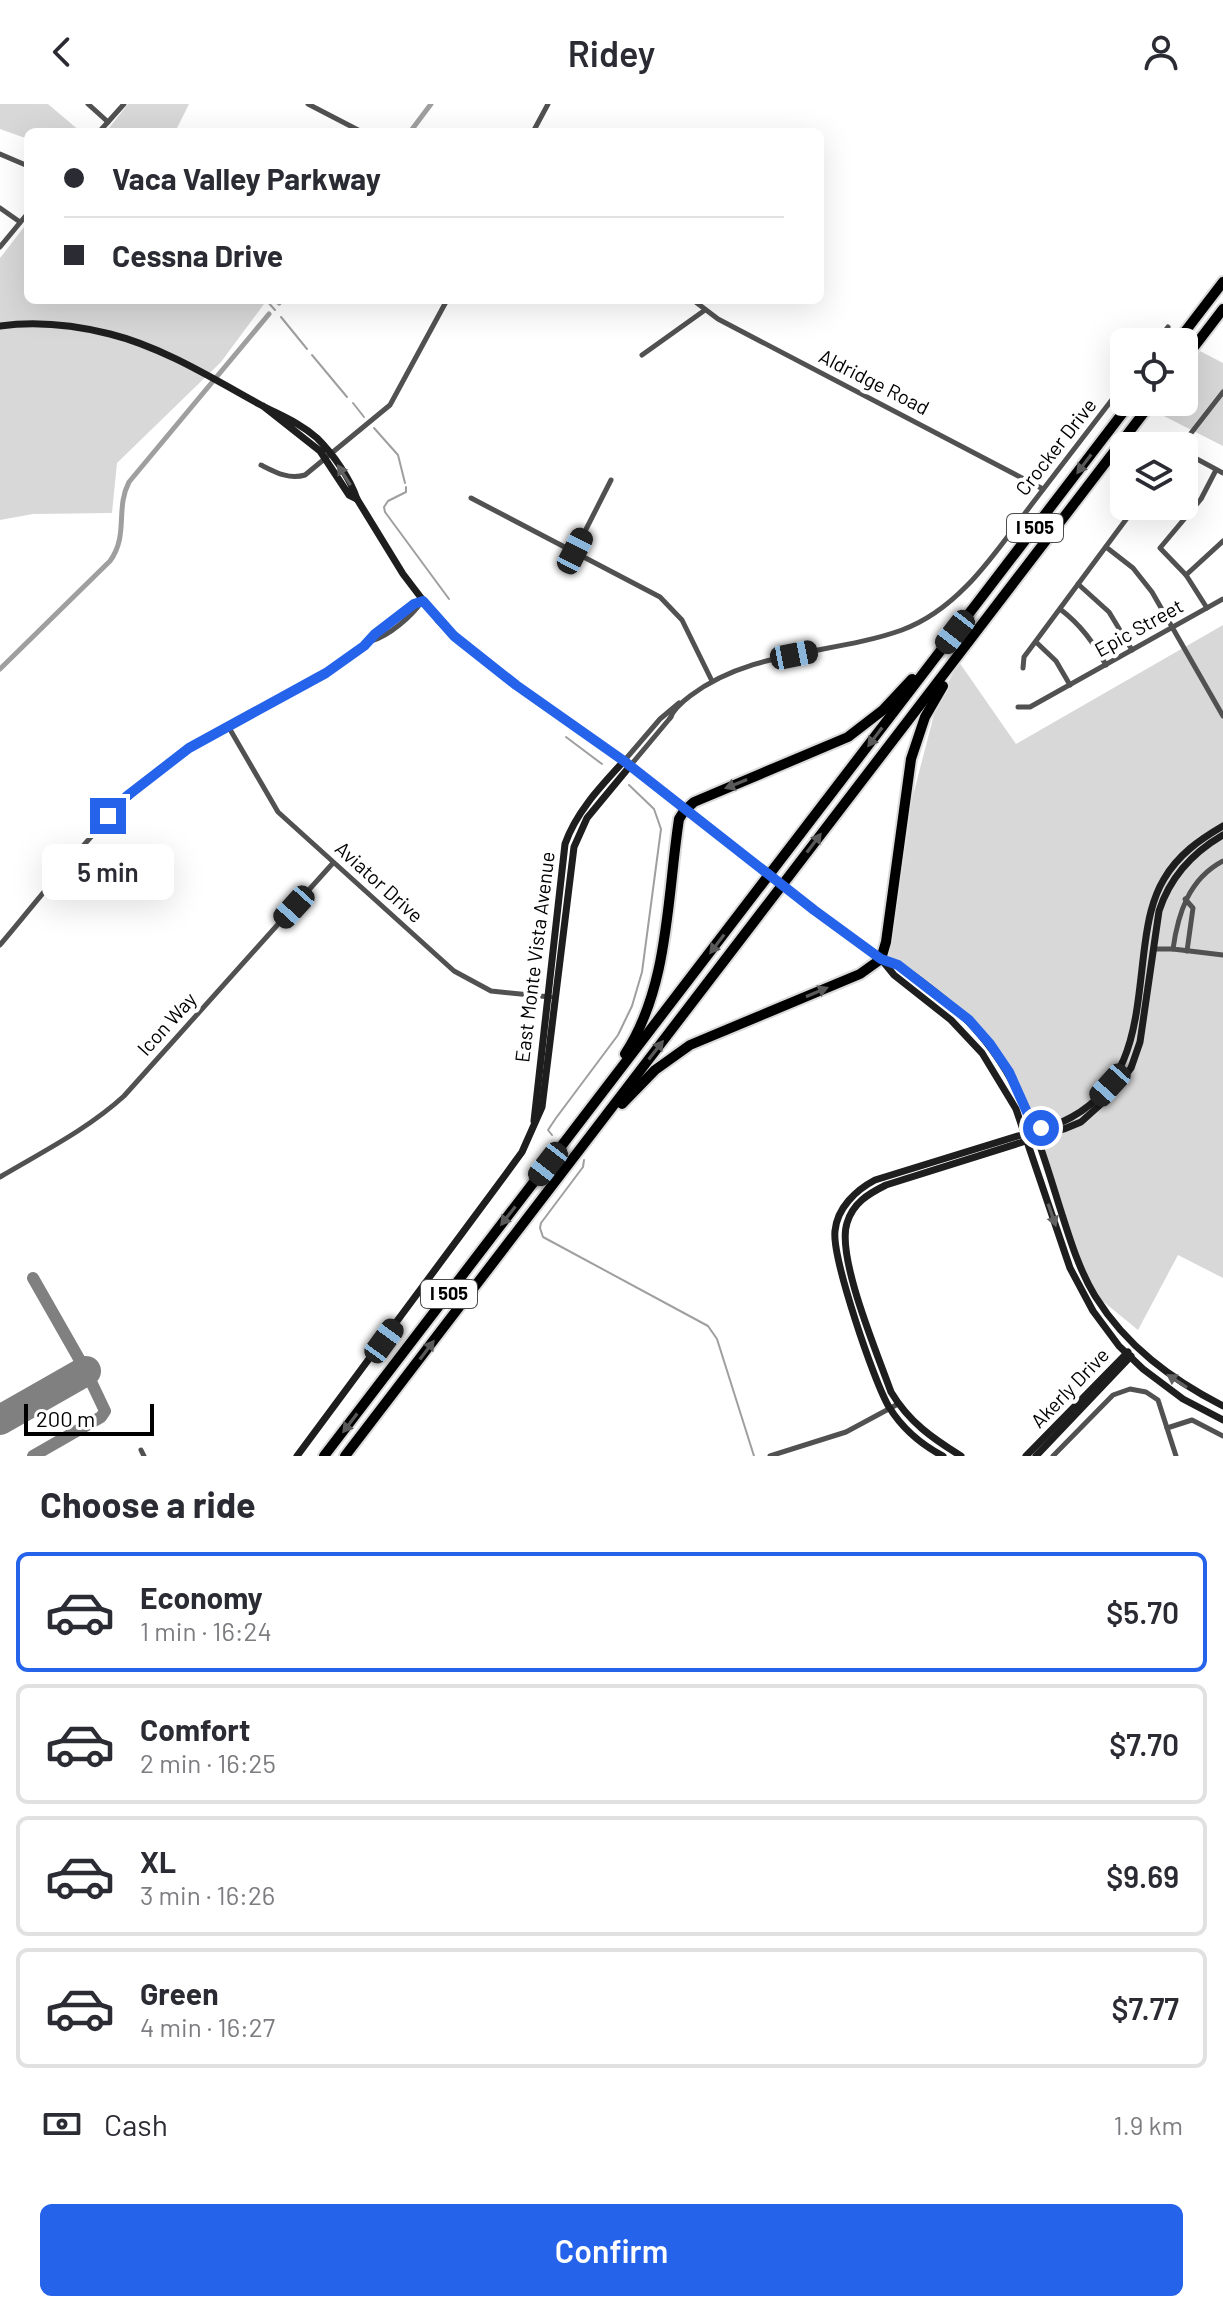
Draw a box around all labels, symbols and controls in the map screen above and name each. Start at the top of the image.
icon: back [40,30,84,74]
icon: person [1139,30,1183,74]
text: Ridey [568,31,655,74]
text: Vaca Valley Parkway [112,160,381,196]
text: Cessna Drive [112,237,283,273]
map controls [1110,328,1198,520]
button: locate [1110,328,1198,416]
street label: Aldridge Road [815,343,934,419]
street label: Crocker Drive [1010,393,1101,500]
button: layers [1110,432,1198,520]
one-way arrow [1076,454,1093,474]
one-way arrow [337,465,352,486]
road number: I 505 [1007,514,1063,542]
car [553,524,597,578]
street label: Epic Street [1090,593,1187,661]
car [931,606,979,658]
car [768,639,820,671]
one-way arrow [867,727,883,747]
one-way arrow [724,778,748,791]
route end [90,798,126,834]
one-way arrow [806,833,822,853]
street label: Aviator Drive [331,836,429,927]
callout: 5 min [42,844,174,900]
street label: East Monte Vista Avenue [509,850,559,1064]
text: 5 min [77,856,139,887]
car [269,881,319,933]
one-way arrow [709,934,725,954]
one-way arrow [805,985,829,998]
street label: Icon Way [132,987,201,1060]
one-way arrow [648,1040,664,1060]
car [1085,1059,1135,1111]
route start [1023,1110,1059,1146]
car [524,1138,572,1190]
one-way arrow [1047,1203,1059,1227]
one-way arrow [501,1206,517,1226]
road number: I 505 [421,1280,477,1308]
car [360,1315,408,1367]
one-way arrow [418,1339,434,1360]
street label: Akerly Drive [1025,1342,1113,1432]
one-way arrow [1166,1374,1188,1388]
scale bar [24,1400,154,1436]
text: 200 m [36,1405,95,1431]
one-way arrow [342,1412,358,1433]
text: Choose a ride [40,1482,256,1525]
icon: car [44,1576,116,1648]
text: Economy [140,1579,263,1615]
text: $5.70 [1106,1594,1179,1630]
text: 1 min · 16:24 [140,1615,272,1646]
icon: car [44,1708,116,1780]
text: Comfort [140,1711,250,1747]
text: $7.70 [1109,1726,1179,1762]
text: 2 min · 16:25 [140,1747,276,1778]
icon: car [44,1840,116,1912]
text: XL [140,1843,176,1879]
text: $9.69 [1106,1858,1179,1894]
text: 3 min · 16:26 [140,1879,275,1910]
icon: car [44,1972,116,2044]
text: Green [140,1975,219,2011]
text: $7.77 [1112,1990,1179,2026]
text: 4 min · 16:27 [140,2011,275,2042]
icon: cash [40,2102,84,2146]
text: Cash [104,2106,168,2142]
text: 1.9 km [1113,2109,1183,2140]
button: Confirm [40,2204,1183,2296]

